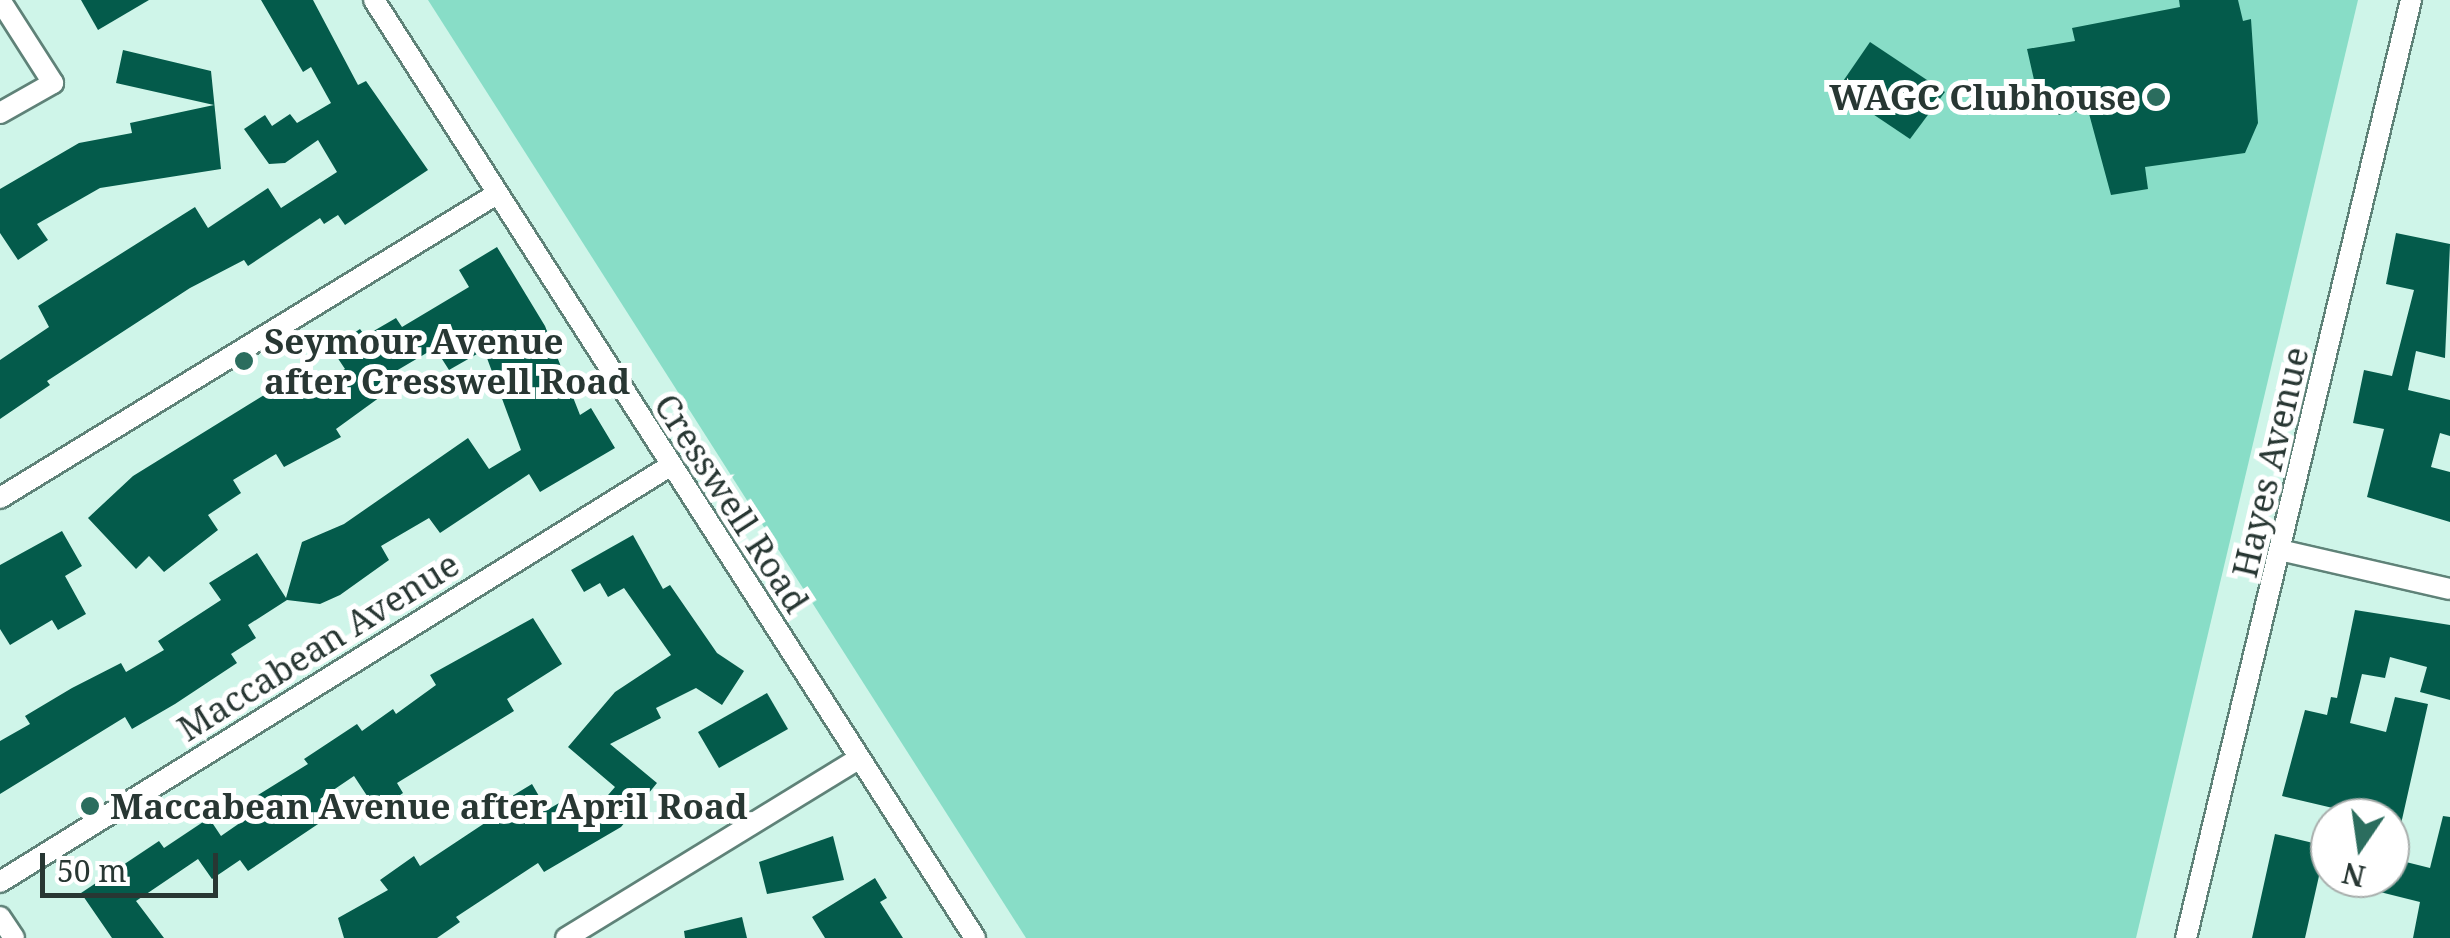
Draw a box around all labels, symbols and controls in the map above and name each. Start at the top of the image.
place label: WAGC Clubhouse [1829,76,2136,118]
marker: WAGC Clubhouse [2145,86,2167,108]
place label: Seymour Avenue after Cresswell Road [264,320,630,402]
street label: Hayes Avenue [2223,343,2317,581]
marker: Seymour Avenue after Cresswell Road [233,350,255,372]
street label: Cresswell Road [646,386,818,620]
street label: Maccabean Avenue [170,543,466,749]
place label: Maccabean Avenue after April Road [110,785,748,827]
marker: Maccabean Avenue after April Road [79,795,101,817]
north arrow [2310,798,2410,898]
scale bar [45,833,222,895]
text: 50 m [57,850,127,891]
text: N [2339,854,2369,896]

